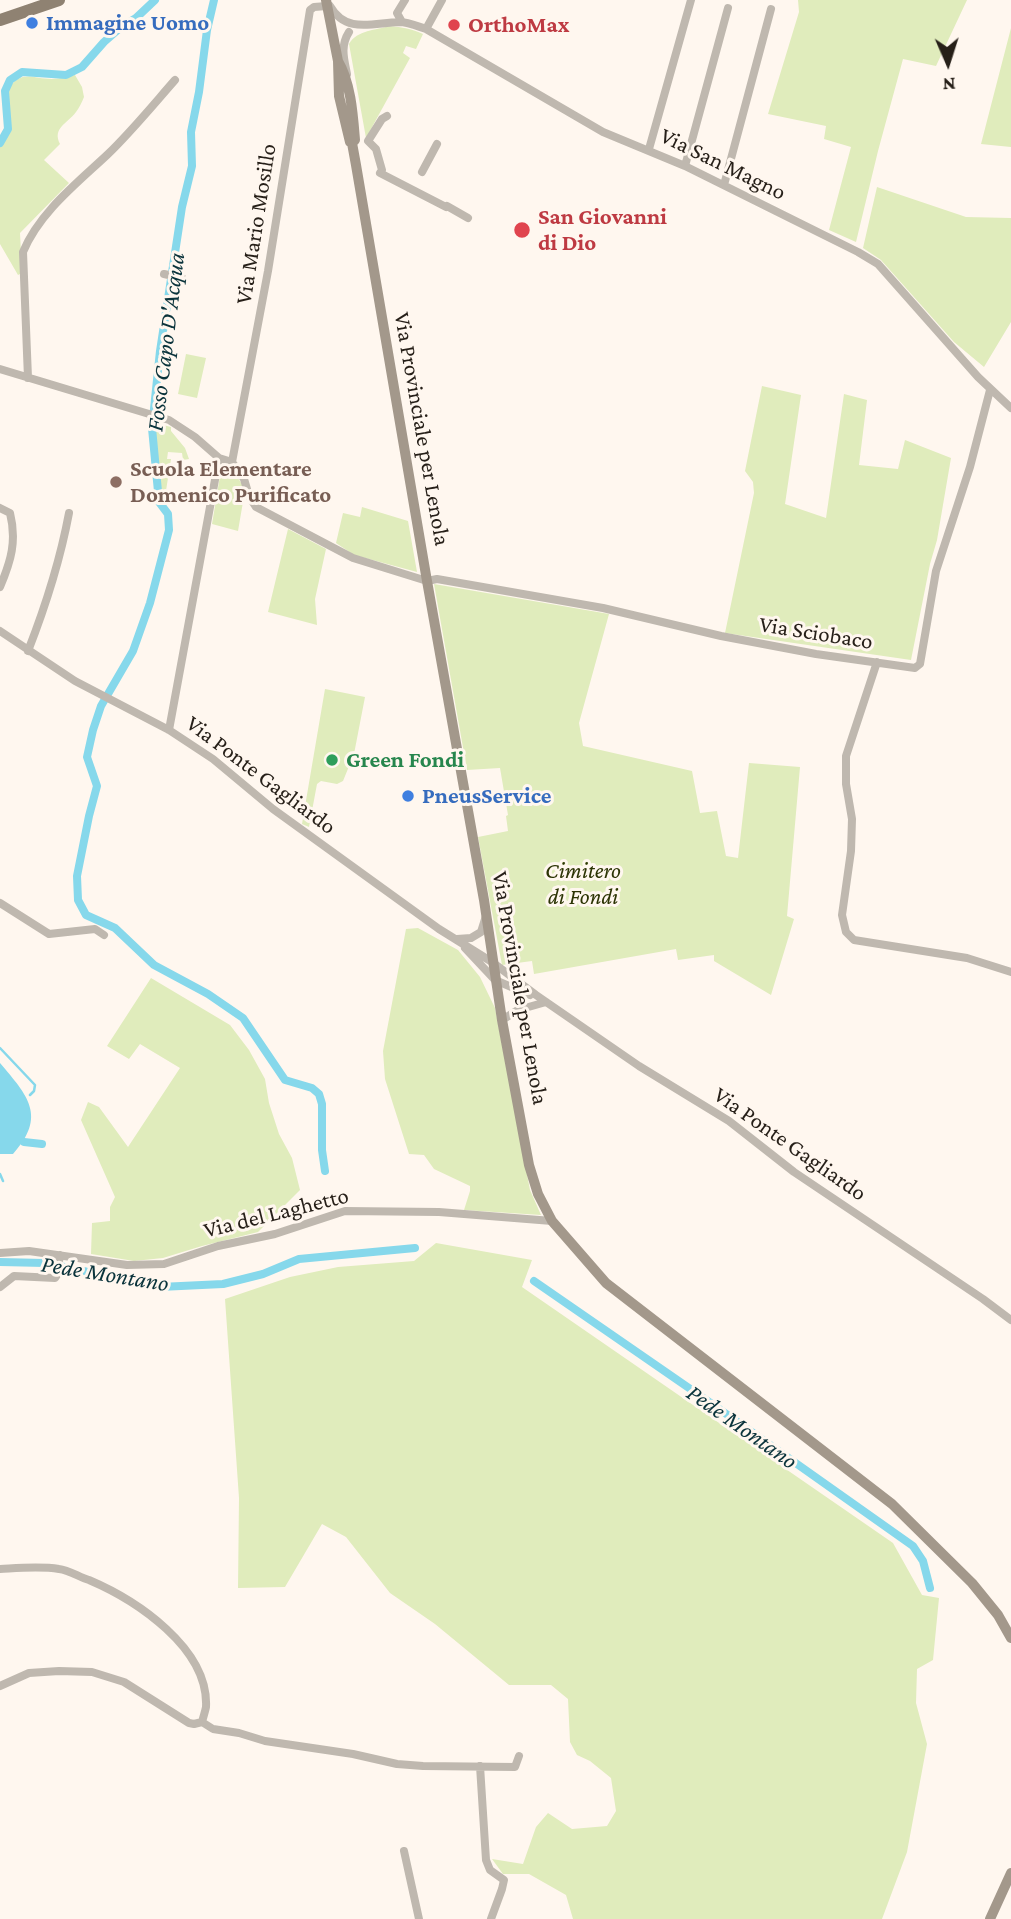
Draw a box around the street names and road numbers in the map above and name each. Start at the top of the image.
street label: Via San Magno [656,122,790,206]
street label: Via Mario Mosillo [230,142,282,306]
street label: Via Provinciale per Lenola [388,310,456,548]
street label: Via Sciobaco [757,610,875,656]
street label: Via Ponte Gagliardo [181,710,341,840]
street label: Via Provinciale per Lenola [486,869,554,1107]
street label: Via Ponte Gagliardo [708,1081,872,1207]
street label: Via del Laghetto [201,1182,351,1244]

